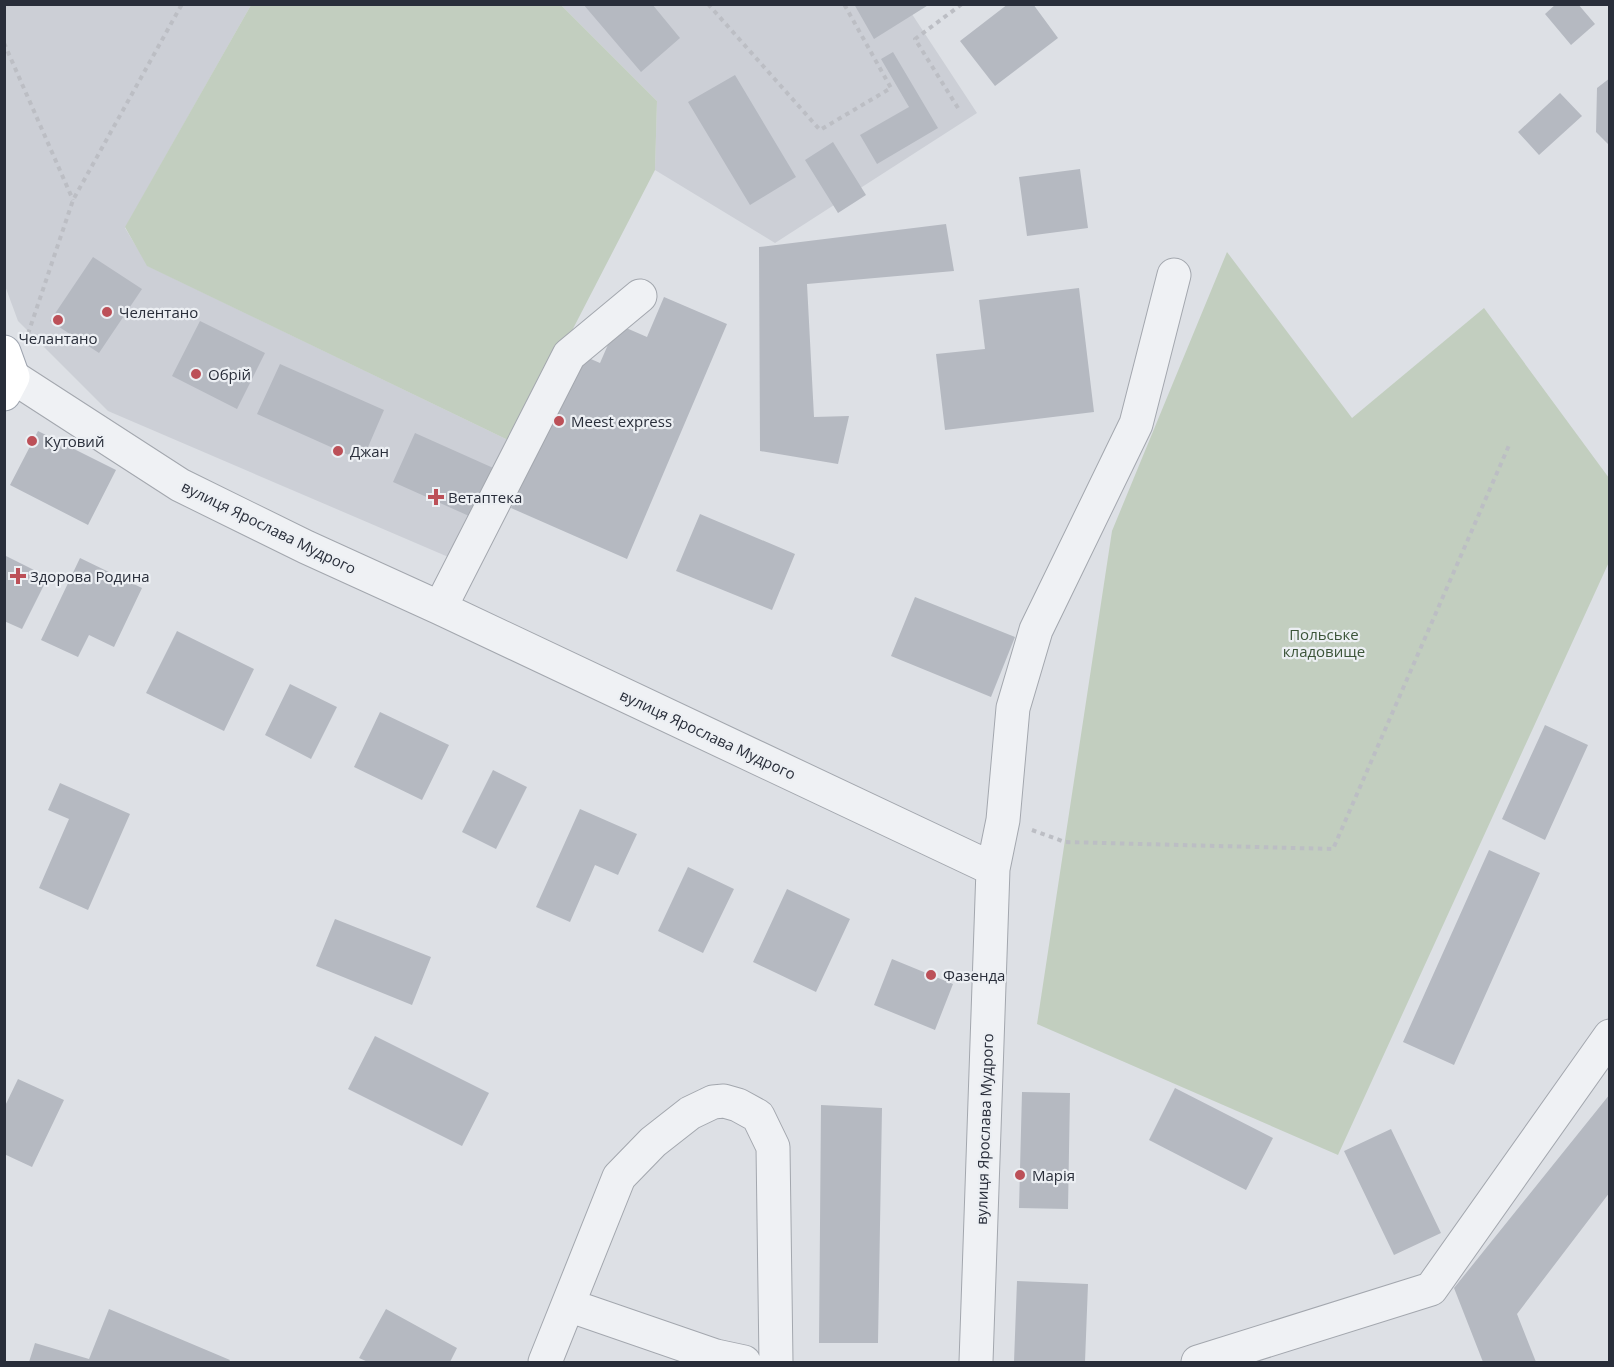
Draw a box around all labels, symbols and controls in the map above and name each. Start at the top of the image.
place label: Челентано [119,302,198,322]
marker: Челентано [100,305,114,319]
marker: Челантано [51,313,65,327]
place label: Челантано [18,328,98,348]
place label: Обрій [208,364,251,384]
marker: Обрій [189,367,203,381]
place label: Meest express [571,411,672,431]
marker: Meest express [552,414,566,428]
place label: Кутовий [44,431,104,451]
marker: Кутовий [25,434,39,448]
place label: Джан [350,441,389,461]
marker: Джан [331,444,345,458]
street label: вулиця Ярослава Мудрого [178,476,360,578]
place label: Ветаптека [448,487,522,507]
marker: Ветаптека [429,490,443,504]
place label: Здорова Родина [30,566,149,586]
marker: Здорова Родина [11,569,25,583]
park label: Польське кладовище [1283,624,1365,661]
street label: вулиця Ярослава Мудрого [617,684,799,784]
place label: Фазенда [943,965,1005,985]
marker: Фазенда [924,968,938,982]
street label: вулиця Ярослава Мудрого [971,1033,997,1225]
place label: Марія [1032,1165,1075,1185]
marker: Марія [1013,1168,1027,1182]

